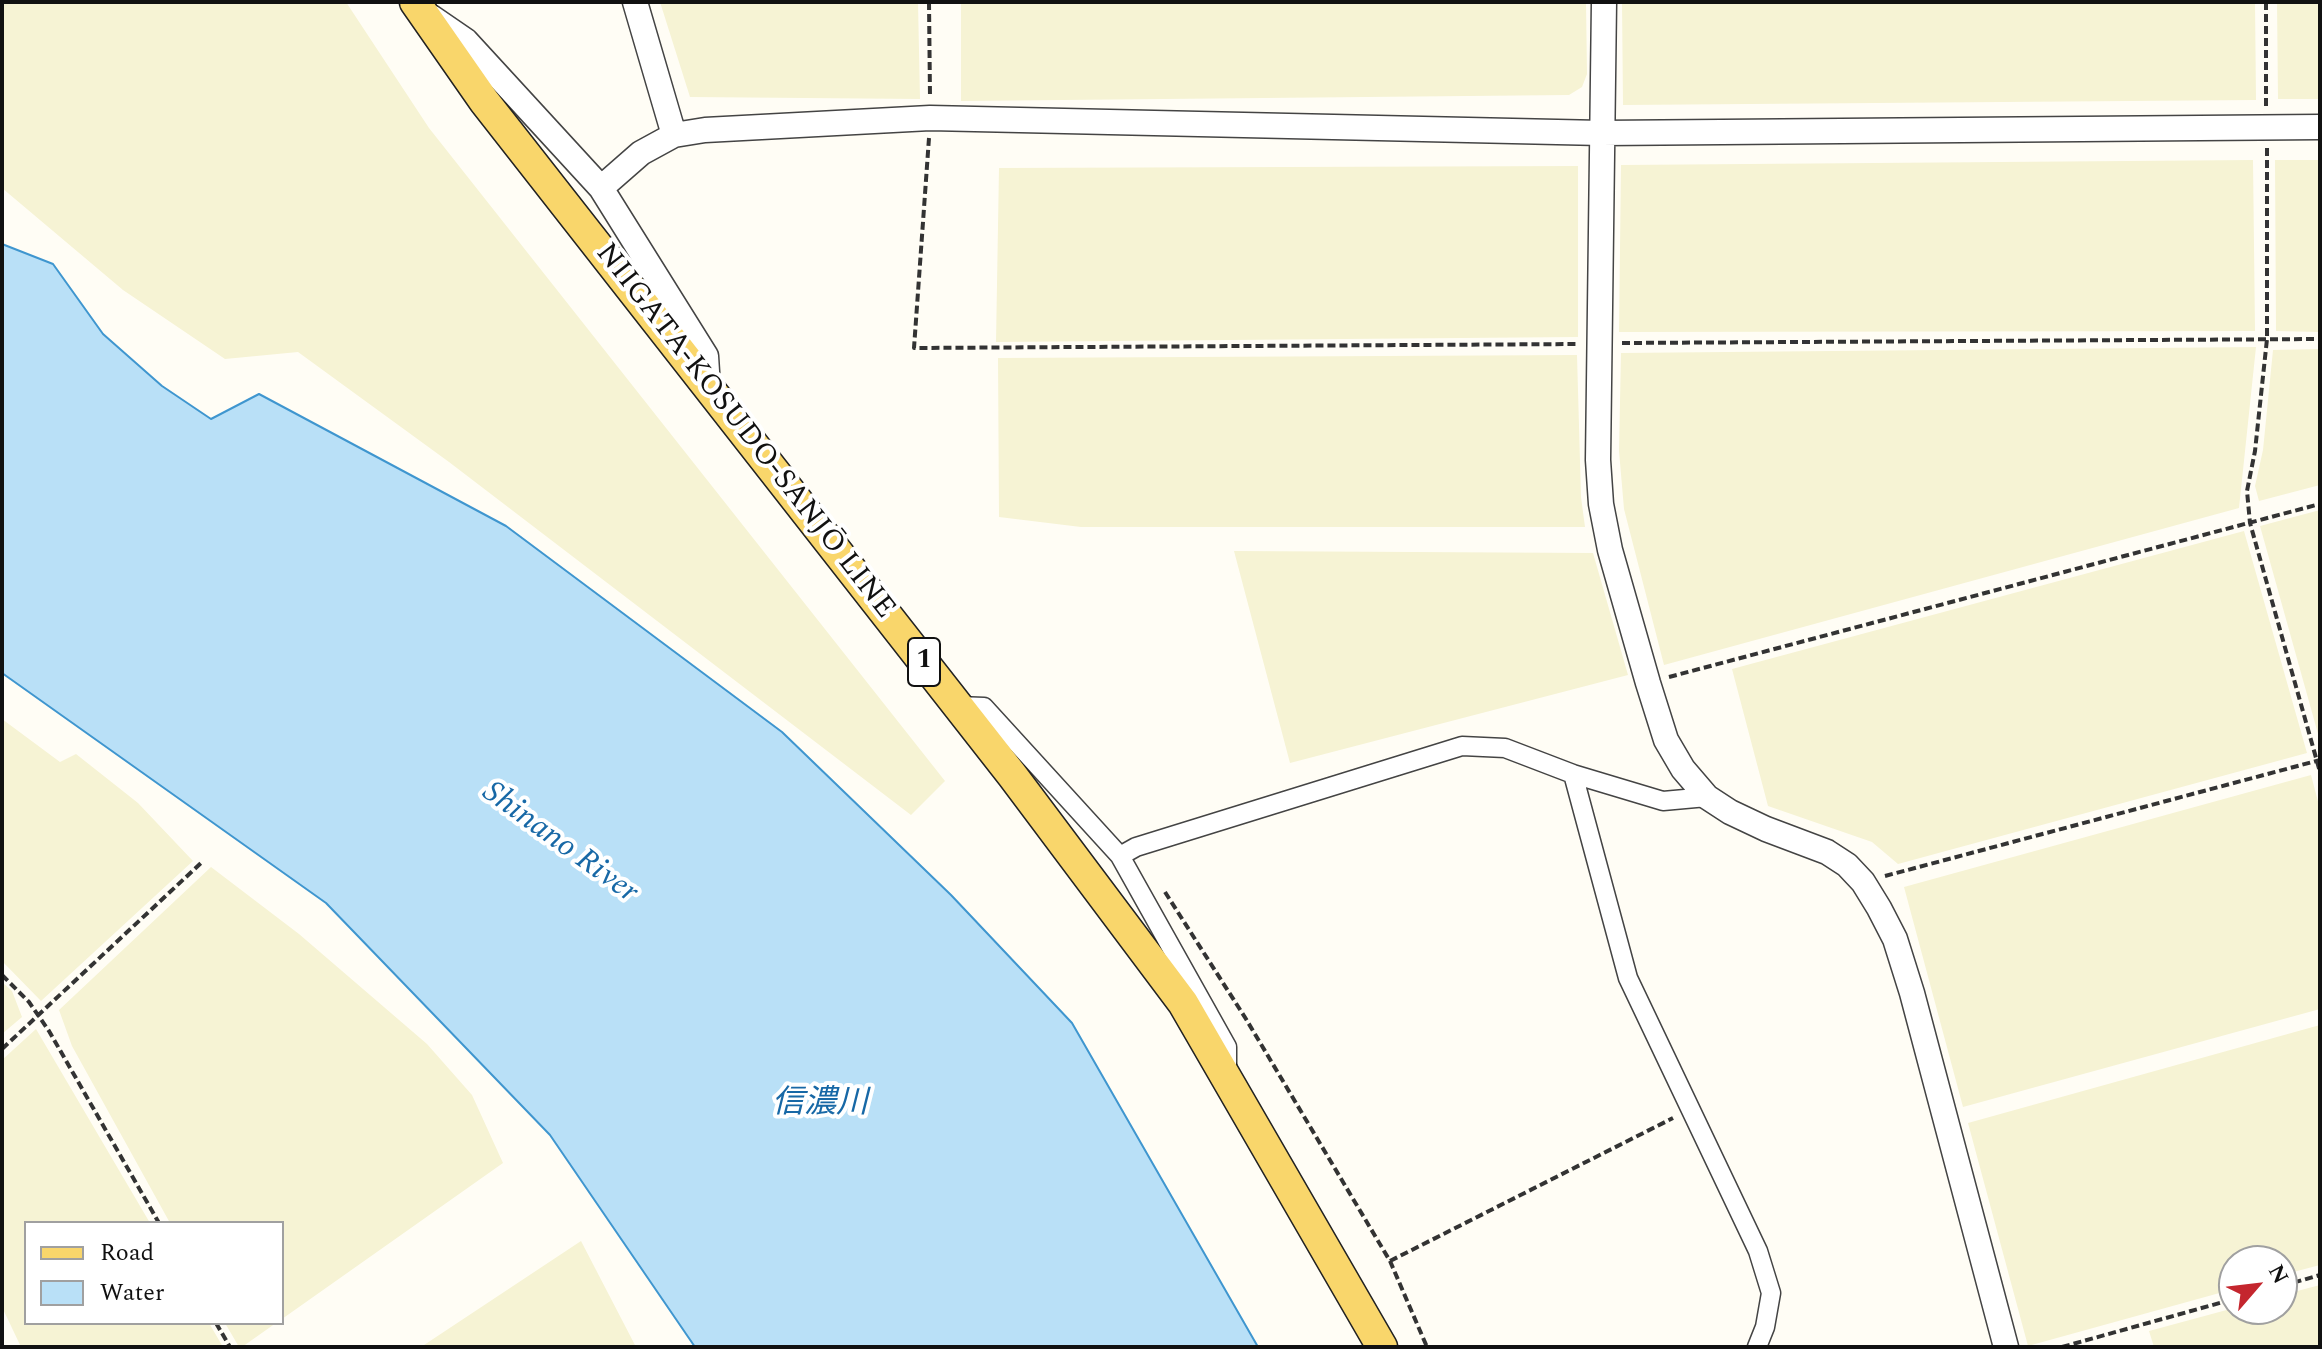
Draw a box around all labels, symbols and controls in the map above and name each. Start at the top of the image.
street label: NIIGATA-KOSUDO-SANJŌ LINE [586,237,902,627]
road number: 1 [908,638,940,686]
water label: Shinano River [474,775,644,913]
water label: 信濃川 [772,1087,868,1125]
legend [24,1221,284,1325]
text: Road [100,1235,154,1271]
north arrow [2218,1245,2298,1325]
text: N [2259,1259,2297,1290]
text: Water [100,1275,164,1311]

